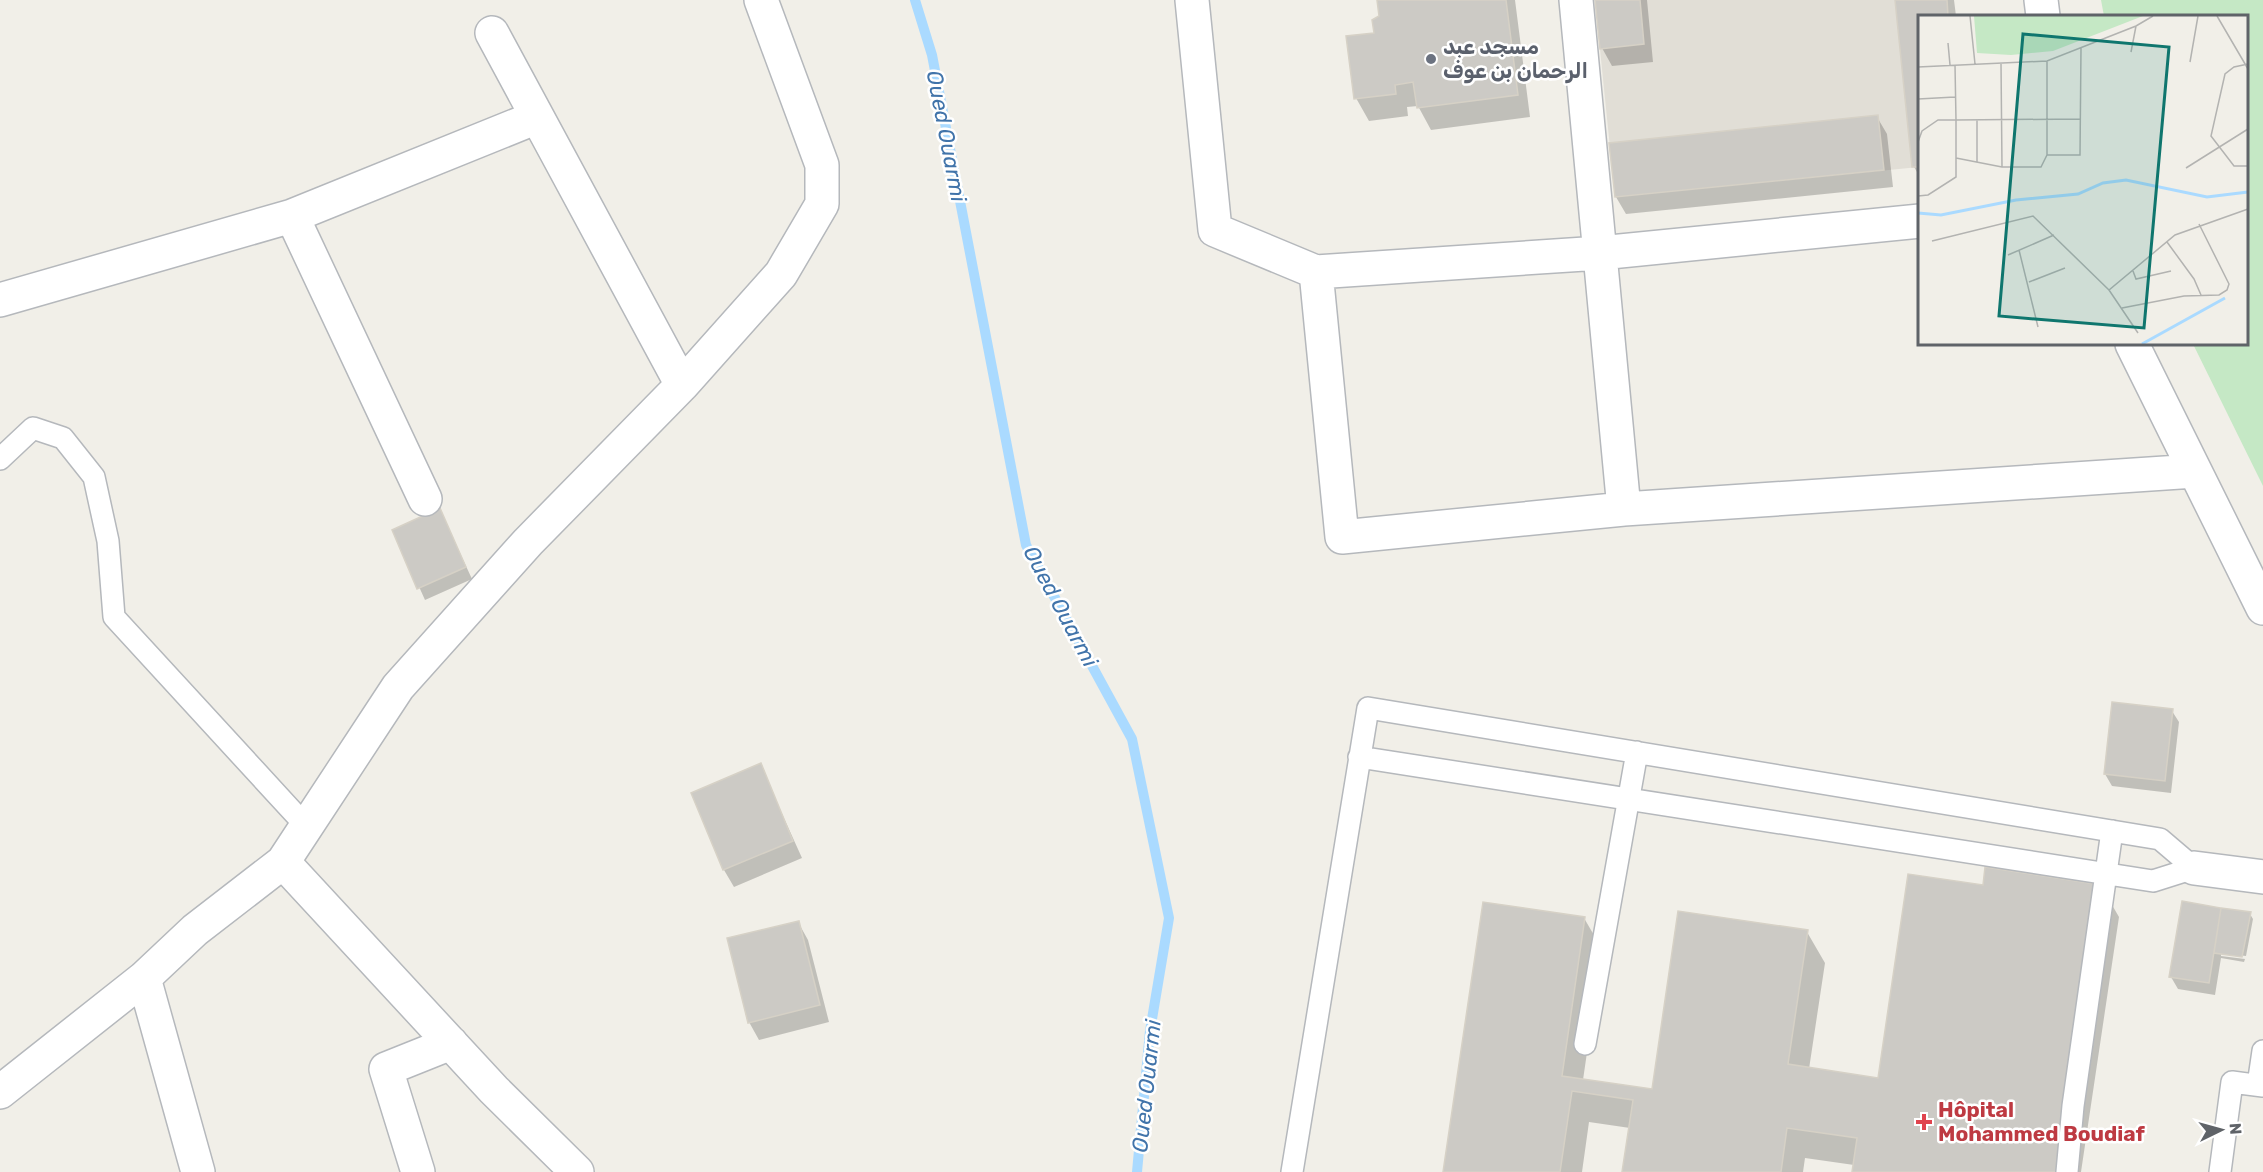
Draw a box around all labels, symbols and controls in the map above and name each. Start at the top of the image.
inset map [1918,15,2248,345]
place label: مسجد عبد الرحمان بن عوف [1443,34,1588,84]
marker: مسجد عبد الرحمان بن عوف [1424,52,1438,66]
water label: Oued Ouarmi [921,68,973,205]
water label: Oued Ouarmi [1017,541,1104,672]
water label: Oued Ouarmi [1126,1018,1167,1154]
place label: Hôpital Mohammed Boudiaf [1938,1097,2146,1146]
north arrow [2191,1100,2251,1160]
marker: Hôpital Mohammed Boudiaf [1915,1113,1933,1131]
text: N [2225,1122,2245,1135]

